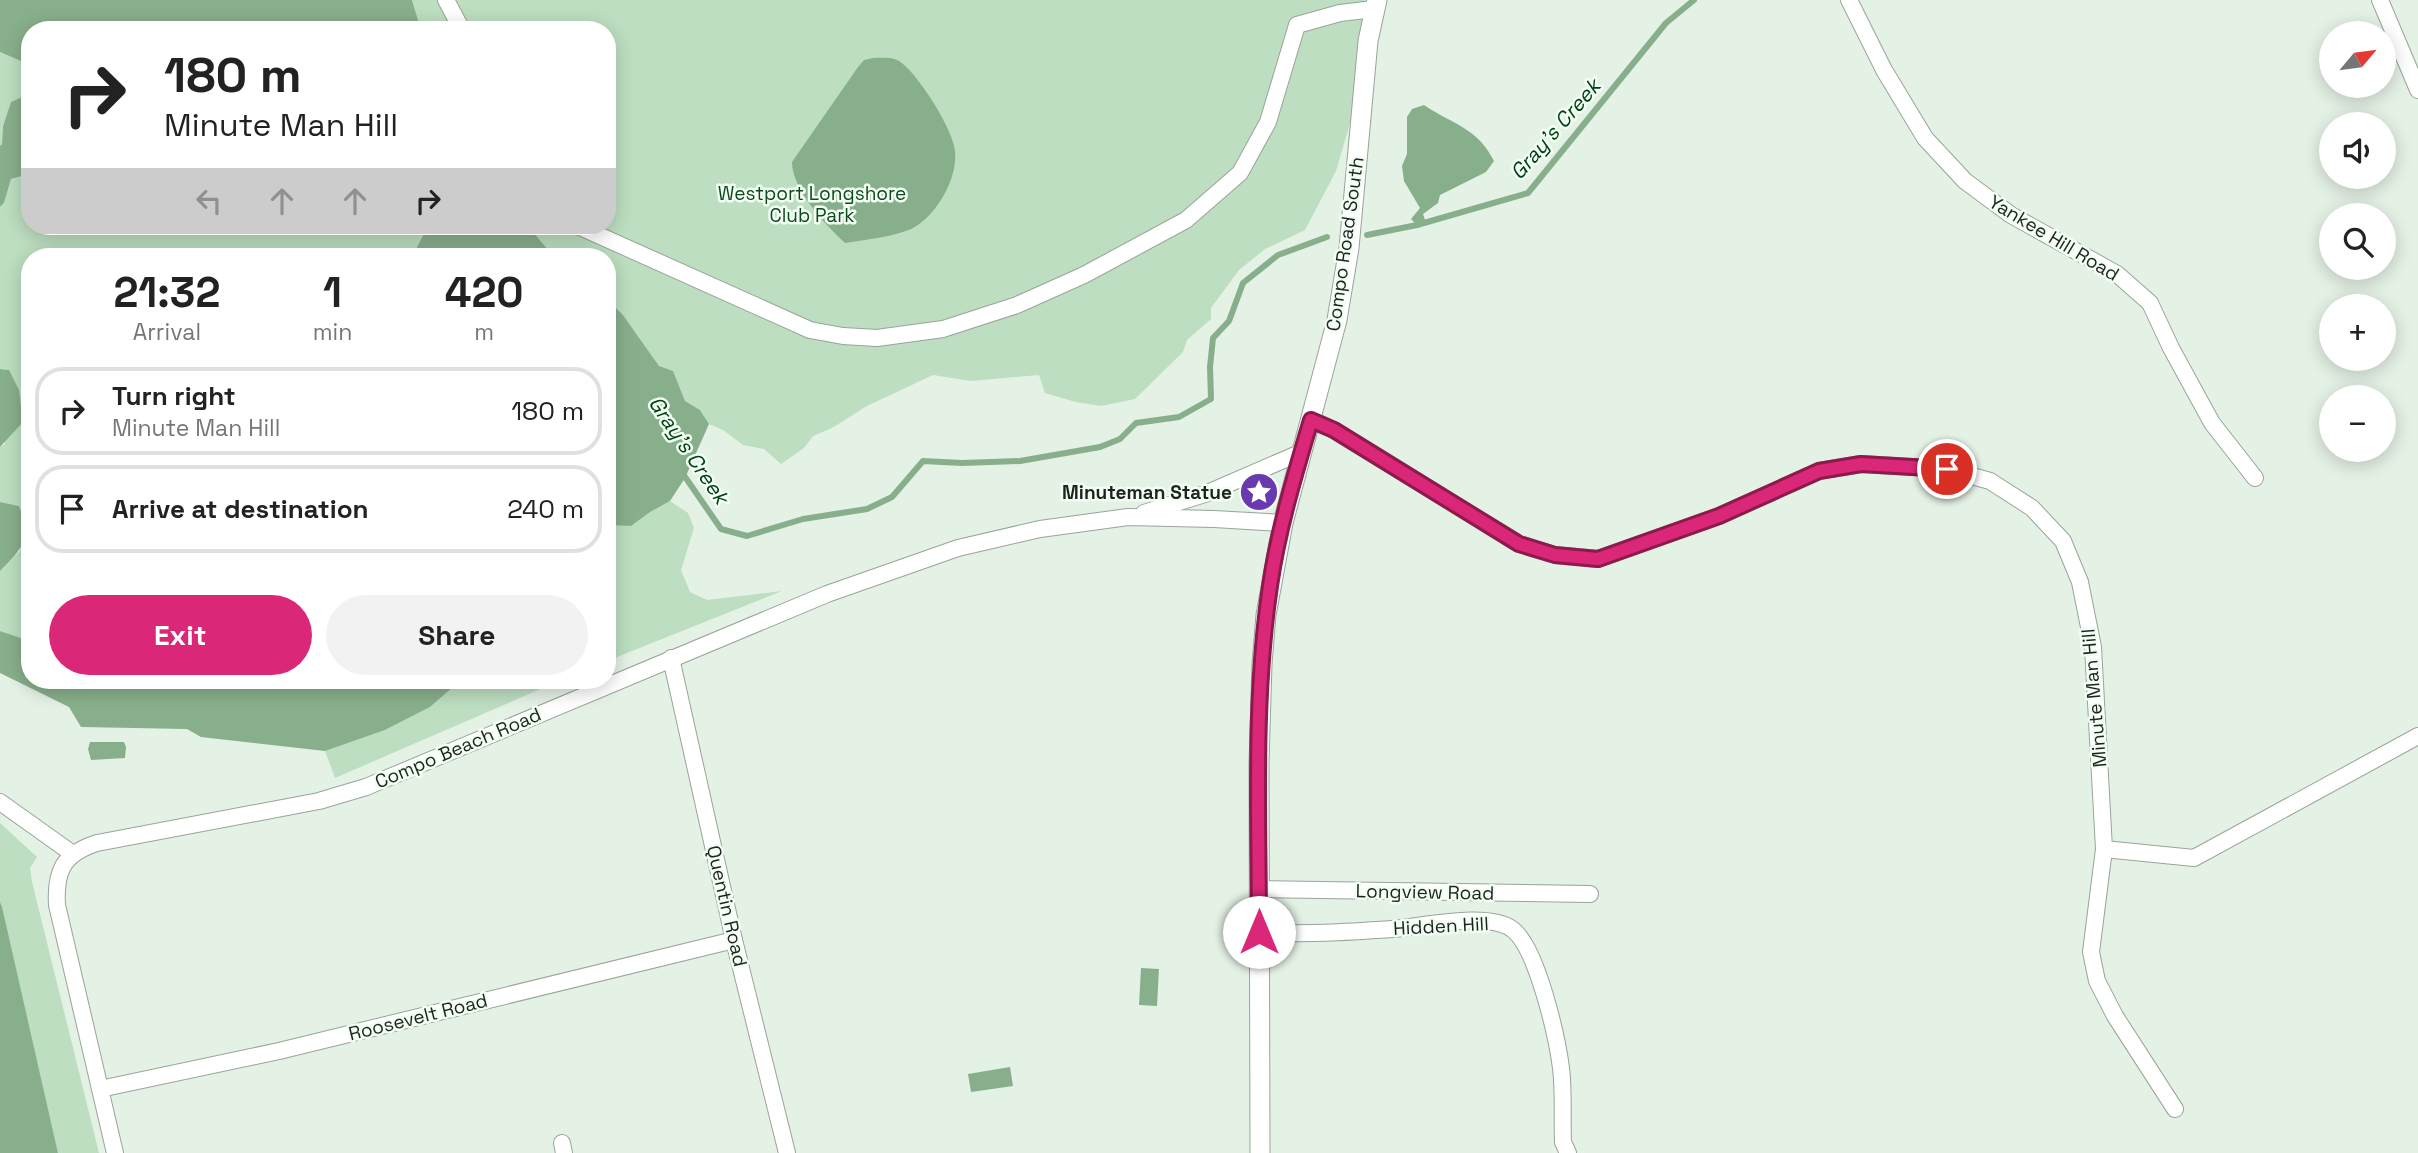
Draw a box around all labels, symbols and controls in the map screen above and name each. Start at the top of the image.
north arrow [2319,21,2396,98]
map controls [2319,21,2396,462]
text: 180 m [164,44,302,106]
icon: right [49,49,140,140]
water label: Gray's Creek [1504,71,1608,185]
text: Minute Man Hill [164,105,398,145]
button: sound [2319,112,2396,189]
street label: Compo Road South [1320,155,1370,333]
park label: Westport Longshore Club Park [718,181,906,228]
icon: left [190,182,228,220]
icon: ahead [263,182,301,220]
icon: ahead [336,182,374,220]
icon: right [409,182,447,220]
street label: Yankee Hill Road [1984,189,2124,287]
button: search [2319,203,2396,280]
text: 21:32 [113,266,220,319]
text: 1 [323,266,342,319]
text: 420 [445,266,524,319]
button: + [2319,294,2396,371]
text: Arrival [133,317,201,347]
text: min [313,317,352,347]
text: m [474,317,494,347]
text: Turn right [112,379,236,413]
button: − [2319,385,2396,462]
water label: Gray's Creek [643,391,737,512]
icon: right [53,392,91,430]
text: 180 m [511,394,584,428]
text: Minute Man Hill [112,413,280,443]
pin [1917,439,1977,499]
icon: arrive [1928,450,1966,488]
place icon: Minuteman Statue [1238,471,1280,513]
place label: Minuteman Statue [1062,480,1232,505]
icon: arrive [53,490,91,528]
text: Arrive at destination [112,492,369,526]
text: 240 m [507,492,584,526]
button: Exit [49,595,312,675]
button: Share [326,595,588,675]
street label: Minute Man Hill [2075,628,2113,768]
street label: Compo Beach Road [371,702,545,794]
street label: Quentin Road [701,843,753,969]
street label: Longview Road [1355,878,1495,906]
position arrow [1222,895,1296,969]
street label: Hidden Hill [1393,911,1489,941]
street label: Roosevelt Road [346,988,490,1046]

